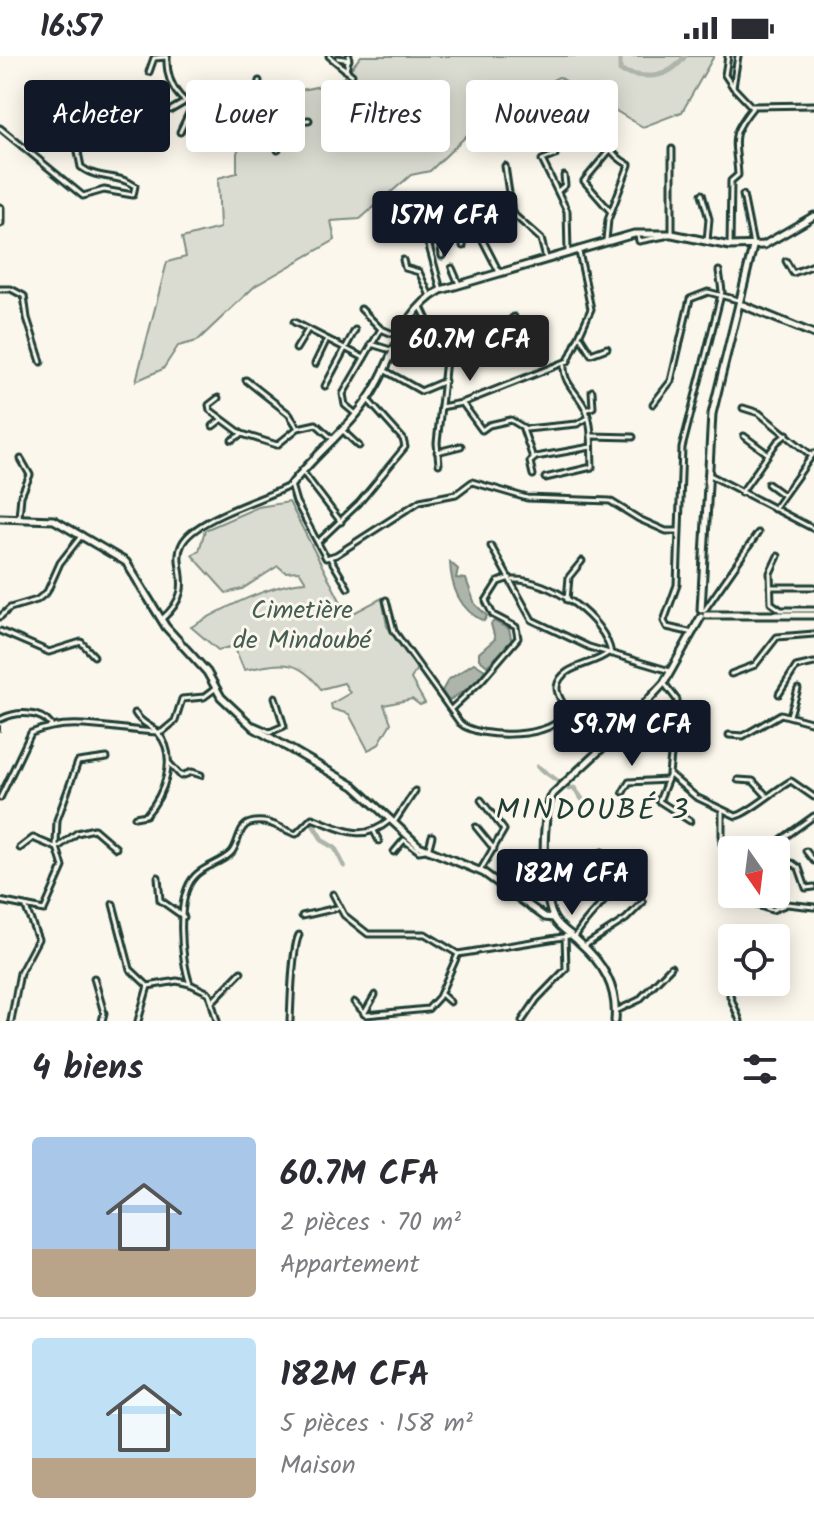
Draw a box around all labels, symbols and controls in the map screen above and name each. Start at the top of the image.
text: 16:57 [40,4,102,52]
chip: Acheter [24,80,170,152]
chip: Louer [186,80,305,152]
chip: Filtres [321,80,450,152]
chip: Nouveau [466,80,618,152]
pin: 157M CFA [362,191,528,259]
text: 157M CFA [390,196,500,238]
pin: 60.7M CFA [378,315,562,383]
text: 60.7M CFA [409,320,531,362]
park label: Cimetière de Mindoubé [233,590,373,662]
pin: 59.7M CFA [540,700,724,768]
text: 59.7M CFA [572,705,692,747]
district label: MINDOUBÉ 3 [496,787,690,835]
north arrow [718,836,790,908]
map controls [718,836,790,996]
pin: 182M CFA [489,849,655,917]
text: 182M CFA [515,854,629,896]
button: locate [718,924,790,996]
text: 4 biens [32,1042,143,1096]
icon: filters [738,1047,782,1091]
text: 60.7M CFA [280,1148,440,1202]
icon: home [96,1169,192,1265]
text: 2 pièces · 70 m² [280,1202,461,1244]
text: Appartement [280,1244,420,1286]
text: 182M CFA [280,1349,430,1403]
icon: home [96,1370,192,1466]
text: 5 pièces · 158 m² [280,1403,473,1445]
text: Maison [280,1445,356,1487]

